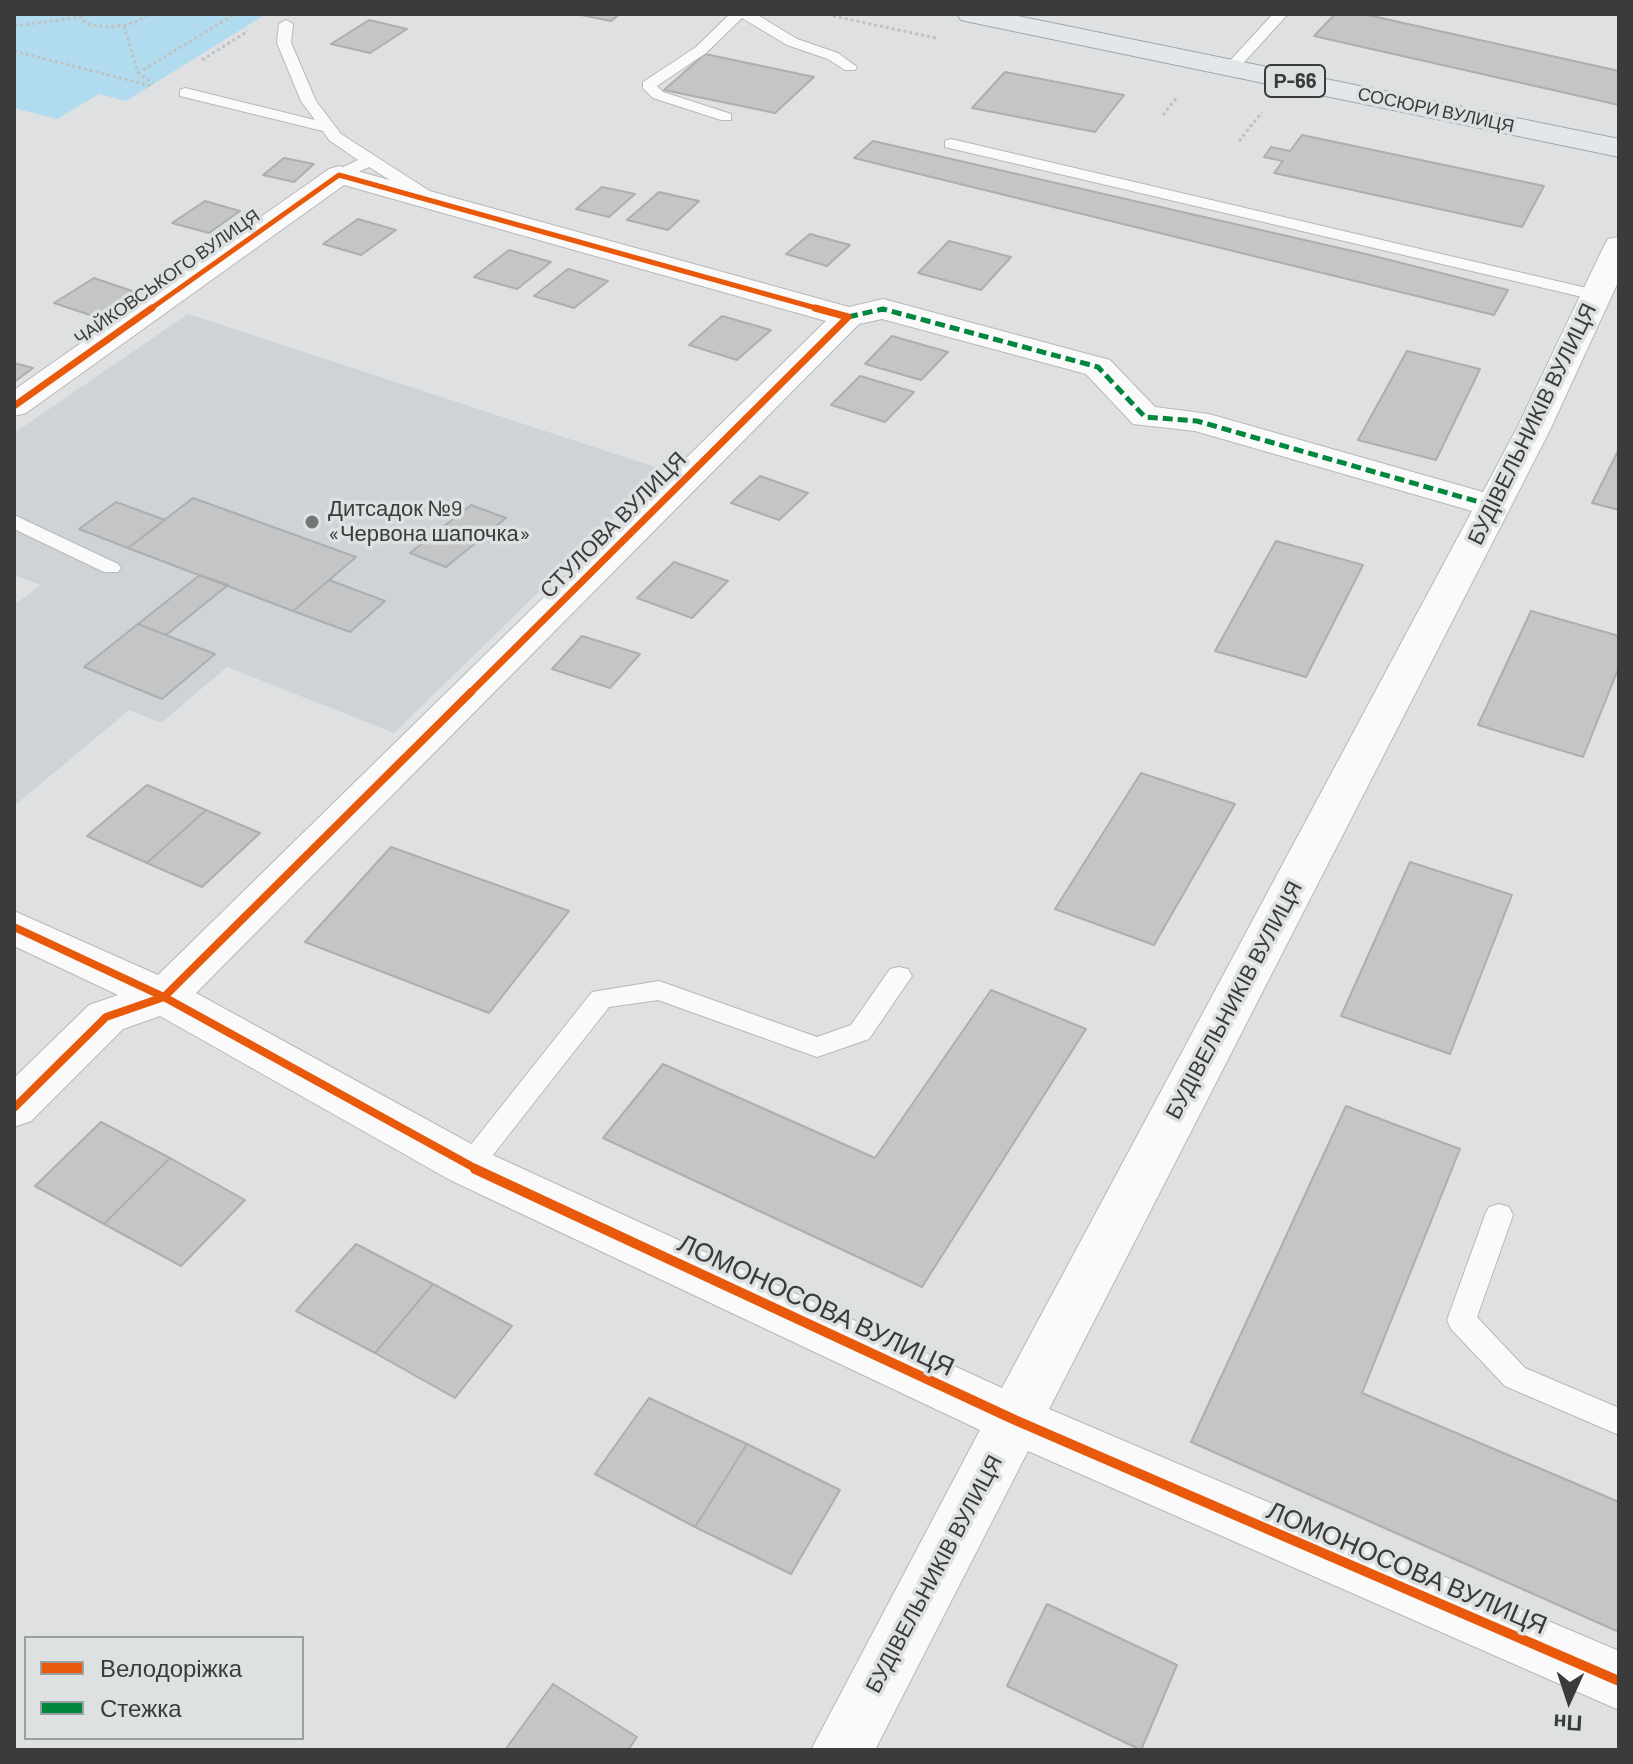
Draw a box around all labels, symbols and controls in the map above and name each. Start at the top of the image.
road number: Р-66 [1265,65,1325,97]
street label: СОСЮРИ ВУЛИЦЯ [1356,83,1516,137]
street label: ЧАЙКОВСЬКОГО ВУЛИЦЯ [70,205,264,349]
street label: БУДІВЕЛЬНИКІВ ВУЛИЦЯ [1462,299,1602,549]
street label: СТУЛОВА ВУЛИЦЯ [534,446,692,604]
place label: Дитсадок №9 «Червона шапочка» [328,496,531,548]
marker: Дитсадок №9 «Червона шапочка» [303,513,321,531]
street label: БУДІВЕЛЬНИКІВ ВУЛИЦЯ [1160,877,1308,1123]
street label: ЛОМОНОСОВА ВУЛИЦЯ [673,1227,959,1383]
street label: БУДІВЕЛЬНИКІВ ВУЛИЦЯ [860,1451,1008,1697]
street label: ЛОМОНОСОВА ВУЛИЦЯ [1262,1495,1552,1641]
legend [24,1636,304,1740]
text: Велодоріжка [100,1653,242,1682]
north arrow [1529,1660,1609,1740]
text: Стежка [100,1693,182,1722]
text: Пн [1553,1710,1583,1738]

